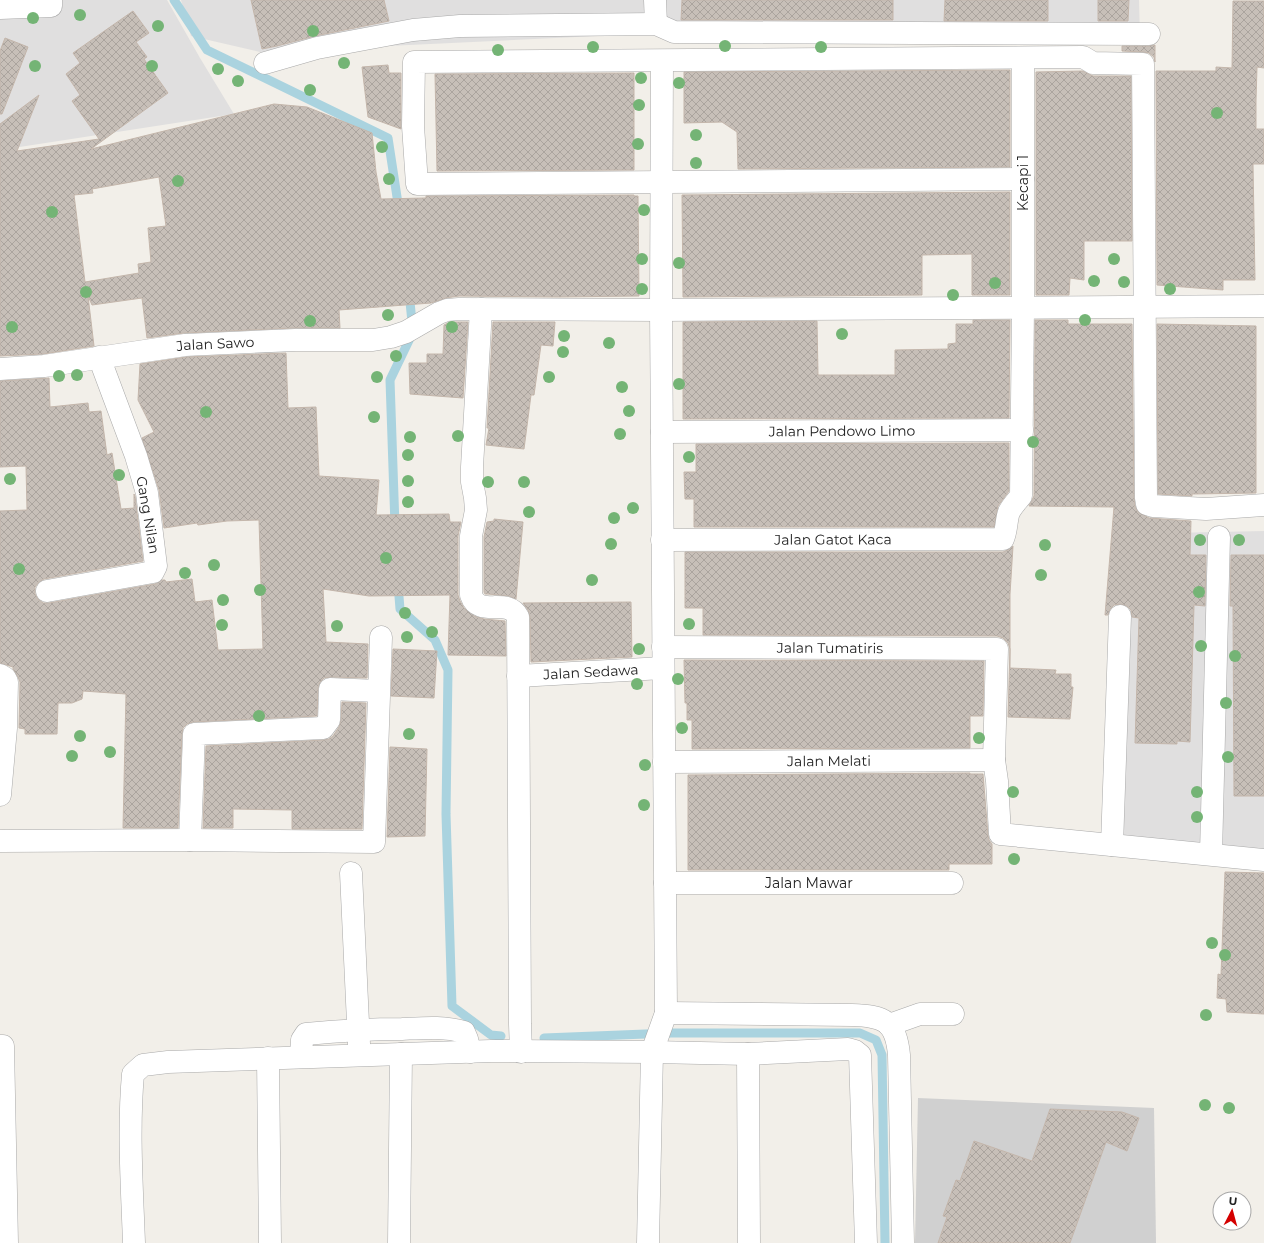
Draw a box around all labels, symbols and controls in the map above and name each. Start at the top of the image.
street label: Kecapi 1 [1014,155,1032,211]
street label: Jalan Sawo [174,333,255,355]
street label: Jalan Pendowo Limo [768,422,916,440]
street label: Gang Nilan [132,475,164,555]
street label: Jalan Gatot Kaca [773,530,892,549]
street label: Jalan Tumatiris [776,639,883,657]
street label: Jalan Sedawa [542,660,639,684]
street label: Jalan Melati [786,752,871,770]
street label: Jalan Mawar [764,874,853,892]
north arrow [1212,1191,1252,1231]
text: U [1228,1194,1238,1208]

